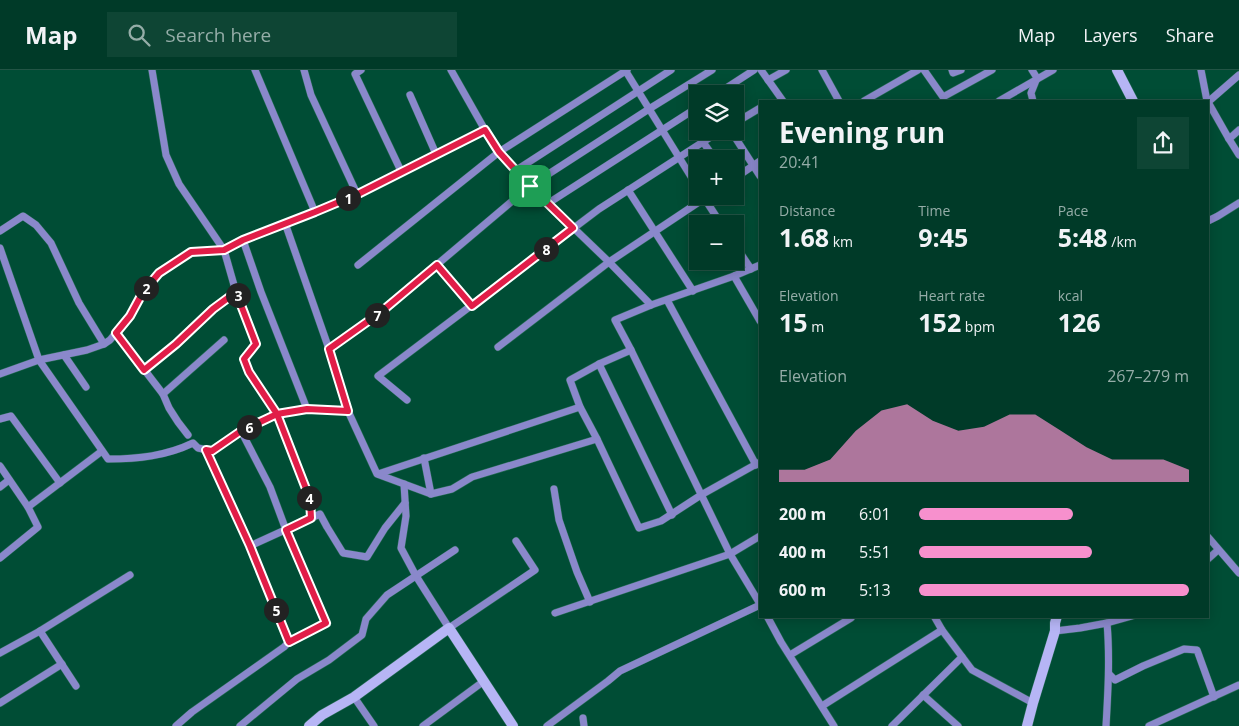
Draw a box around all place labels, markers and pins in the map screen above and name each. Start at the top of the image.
pin [509,165,551,207]
pin: 1 [336,186,360,210]
pin: 8 [534,236,558,262]
pin: 2 [134,276,158,300]
pin: 3 [226,282,250,308]
pin: 7 [364,302,390,328]
pin: 6 [236,414,262,440]
pin: 4 [296,486,322,510]
pin: 5 [264,598,288,622]

